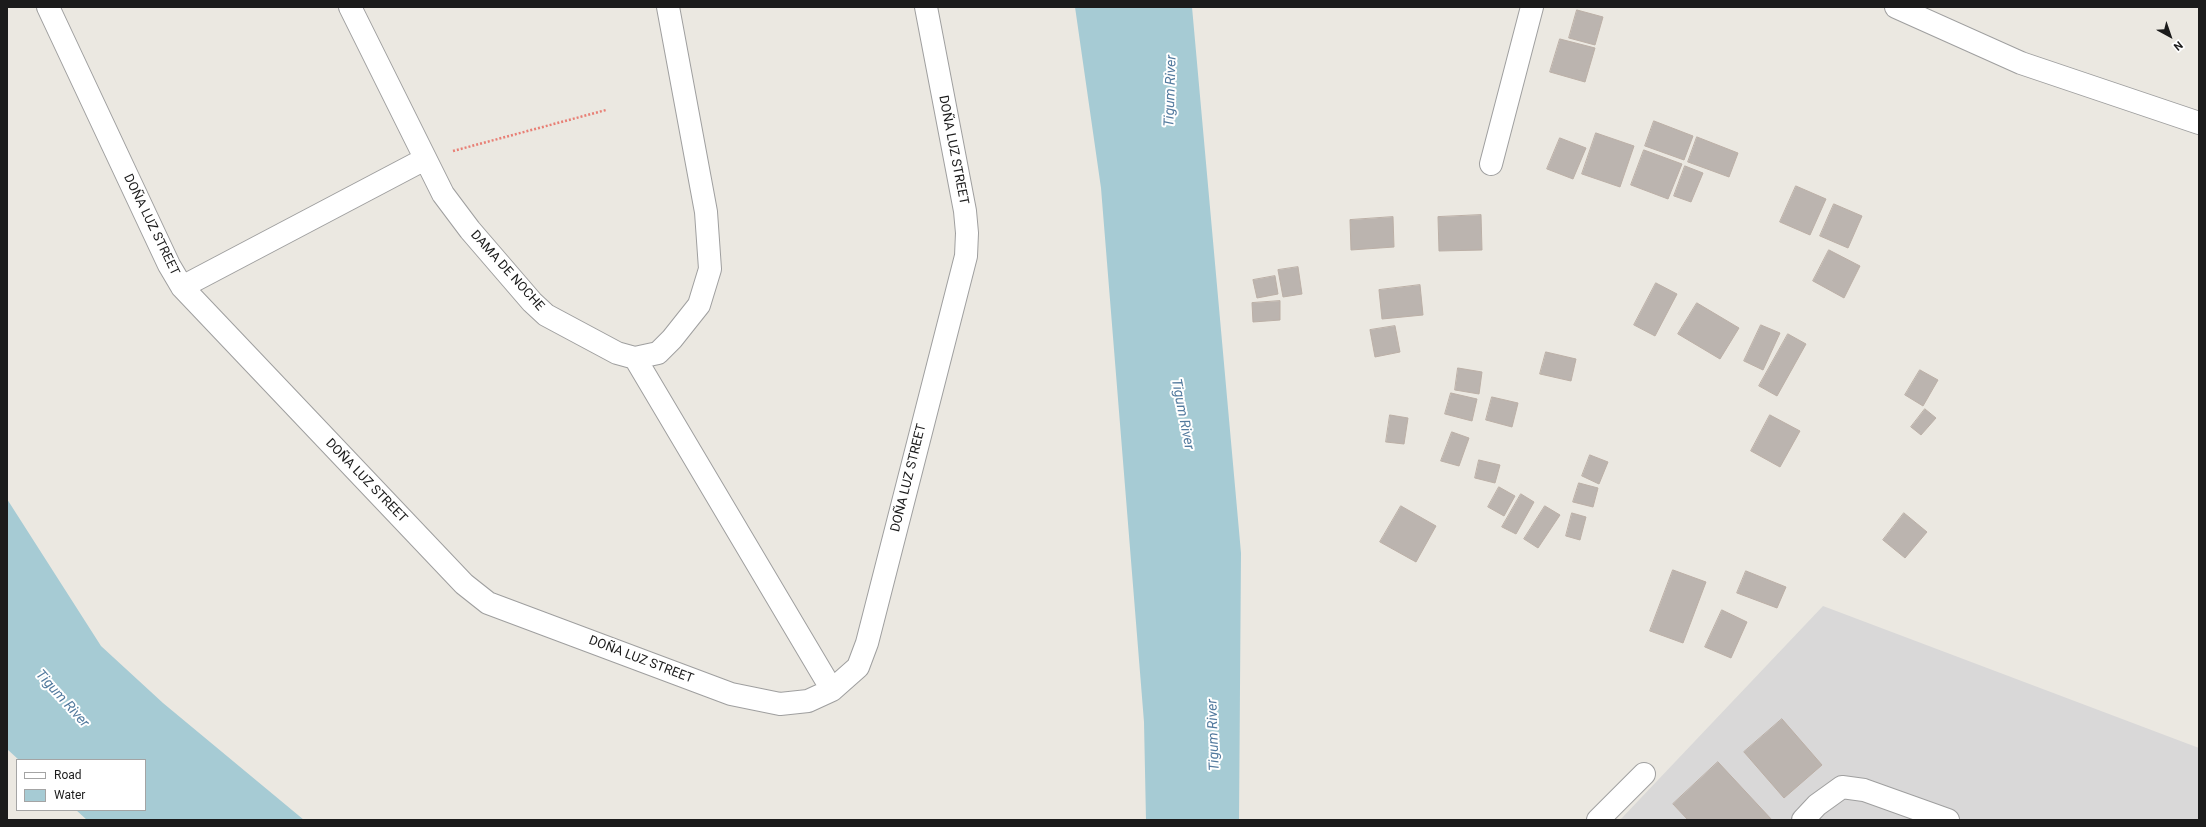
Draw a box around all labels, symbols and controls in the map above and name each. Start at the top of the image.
north arrow [2150,16,2190,56]
text: N [2171,38,2185,53]
water label: Tigum River [1161,55,1181,127]
street label: DOÑA LUZ STREET [935,94,971,206]
street label: DOÑA LUZ STREET [120,172,182,278]
street label: DAMA DE NOCHE [467,228,547,314]
water label: Tigum River [1167,377,1197,451]
street label: DOÑA LUZ STREET [888,422,930,534]
street label: DOÑA LUZ STREET [322,436,410,526]
street label: DOÑA LUZ STREET [586,633,696,687]
water label: Tigum River [32,667,92,731]
water label: Tigum River [1204,699,1224,771]
legend [16,759,146,811]
text: Road [54,768,82,782]
text: Water [54,788,85,802]

